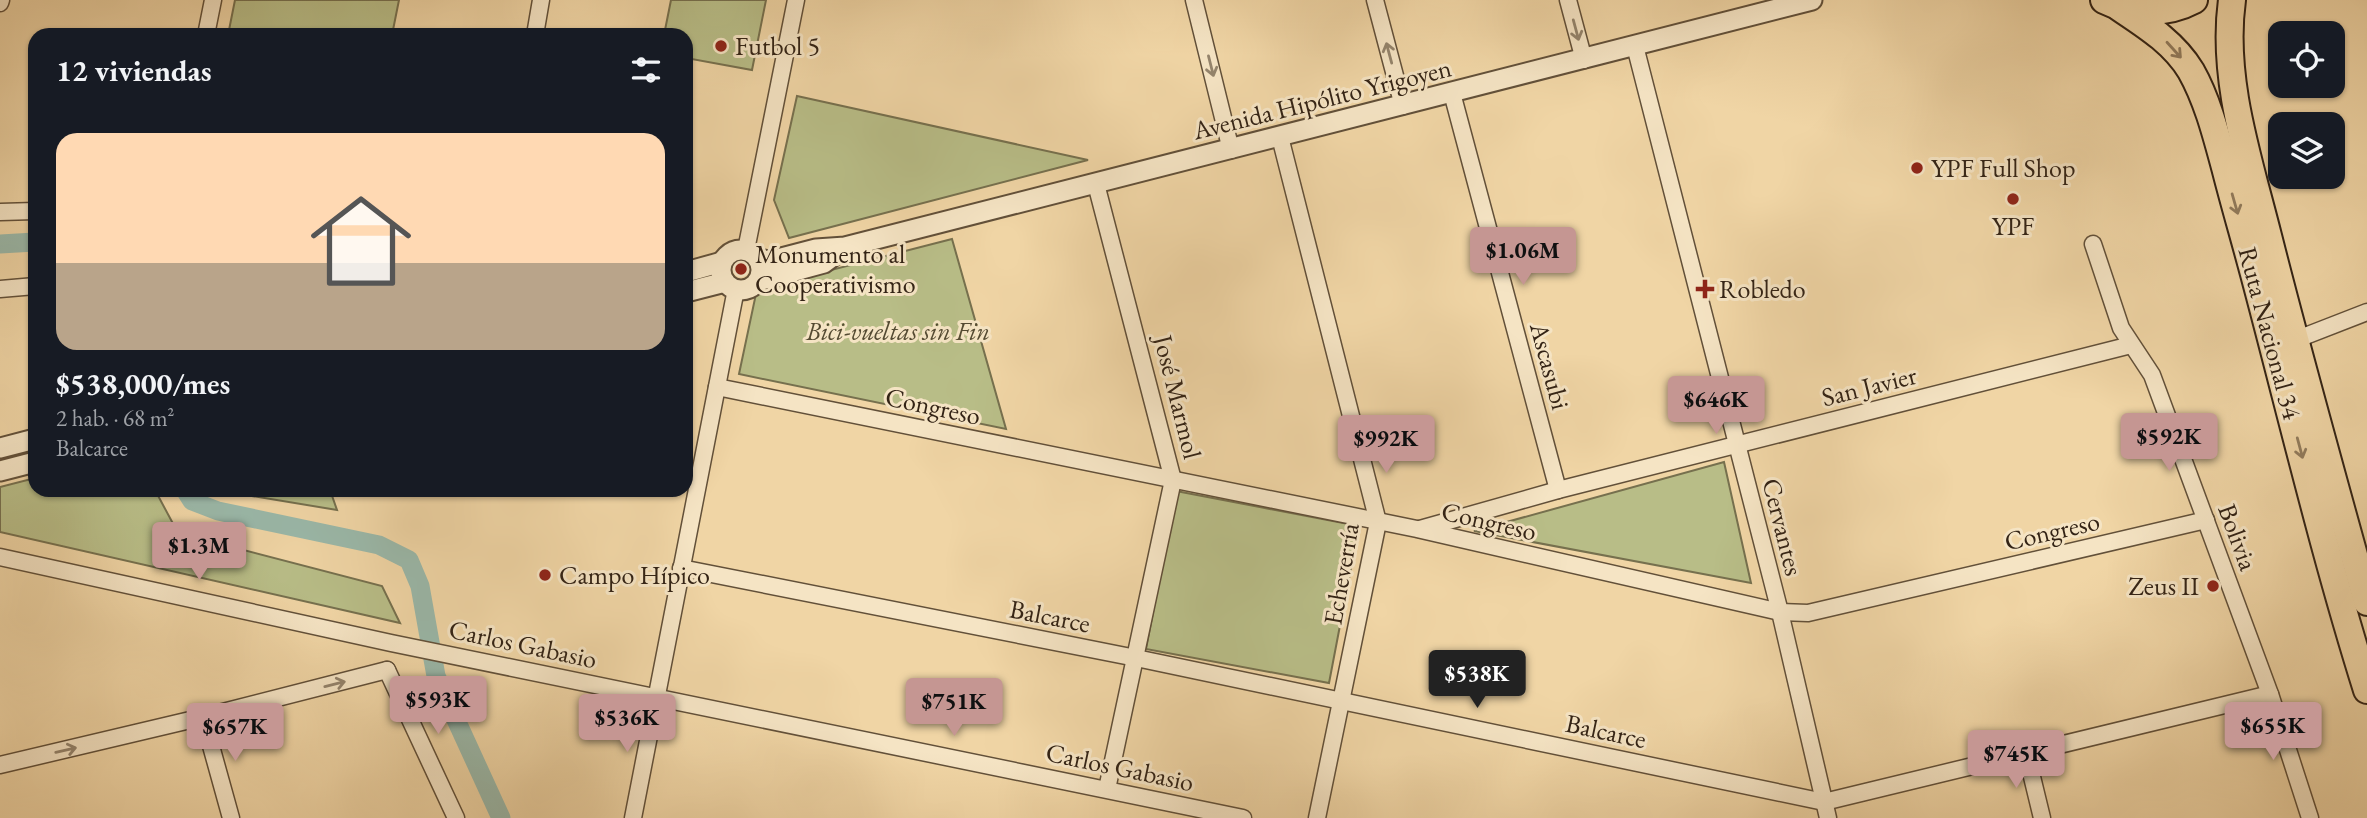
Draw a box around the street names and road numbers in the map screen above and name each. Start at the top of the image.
street label: Avenida Hipólito Yrigoyen [1188,50,1455,148]
street label: Ruta Nacional 34 [2231,243,2309,424]
street label: Ascasubi [1522,318,1578,413]
street label: José Marmol [1146,330,1210,462]
street label: San Javier [1818,358,1920,414]
street label: Congreso [882,379,984,433]
street label: Cervantes [1755,475,1811,579]
street label: Congreso [1438,494,1540,548]
street label: Bolivia [2210,499,2266,576]
street label: Congreso [2001,504,2103,558]
street label: Echeverría [1315,520,1367,628]
street label: Balcarce [1007,592,1093,640]
street label: Carlos Gabasio [446,612,600,676]
street label: Balcarce [1563,706,1649,756]
street label: Carlos Gabasio [1043,735,1197,799]

